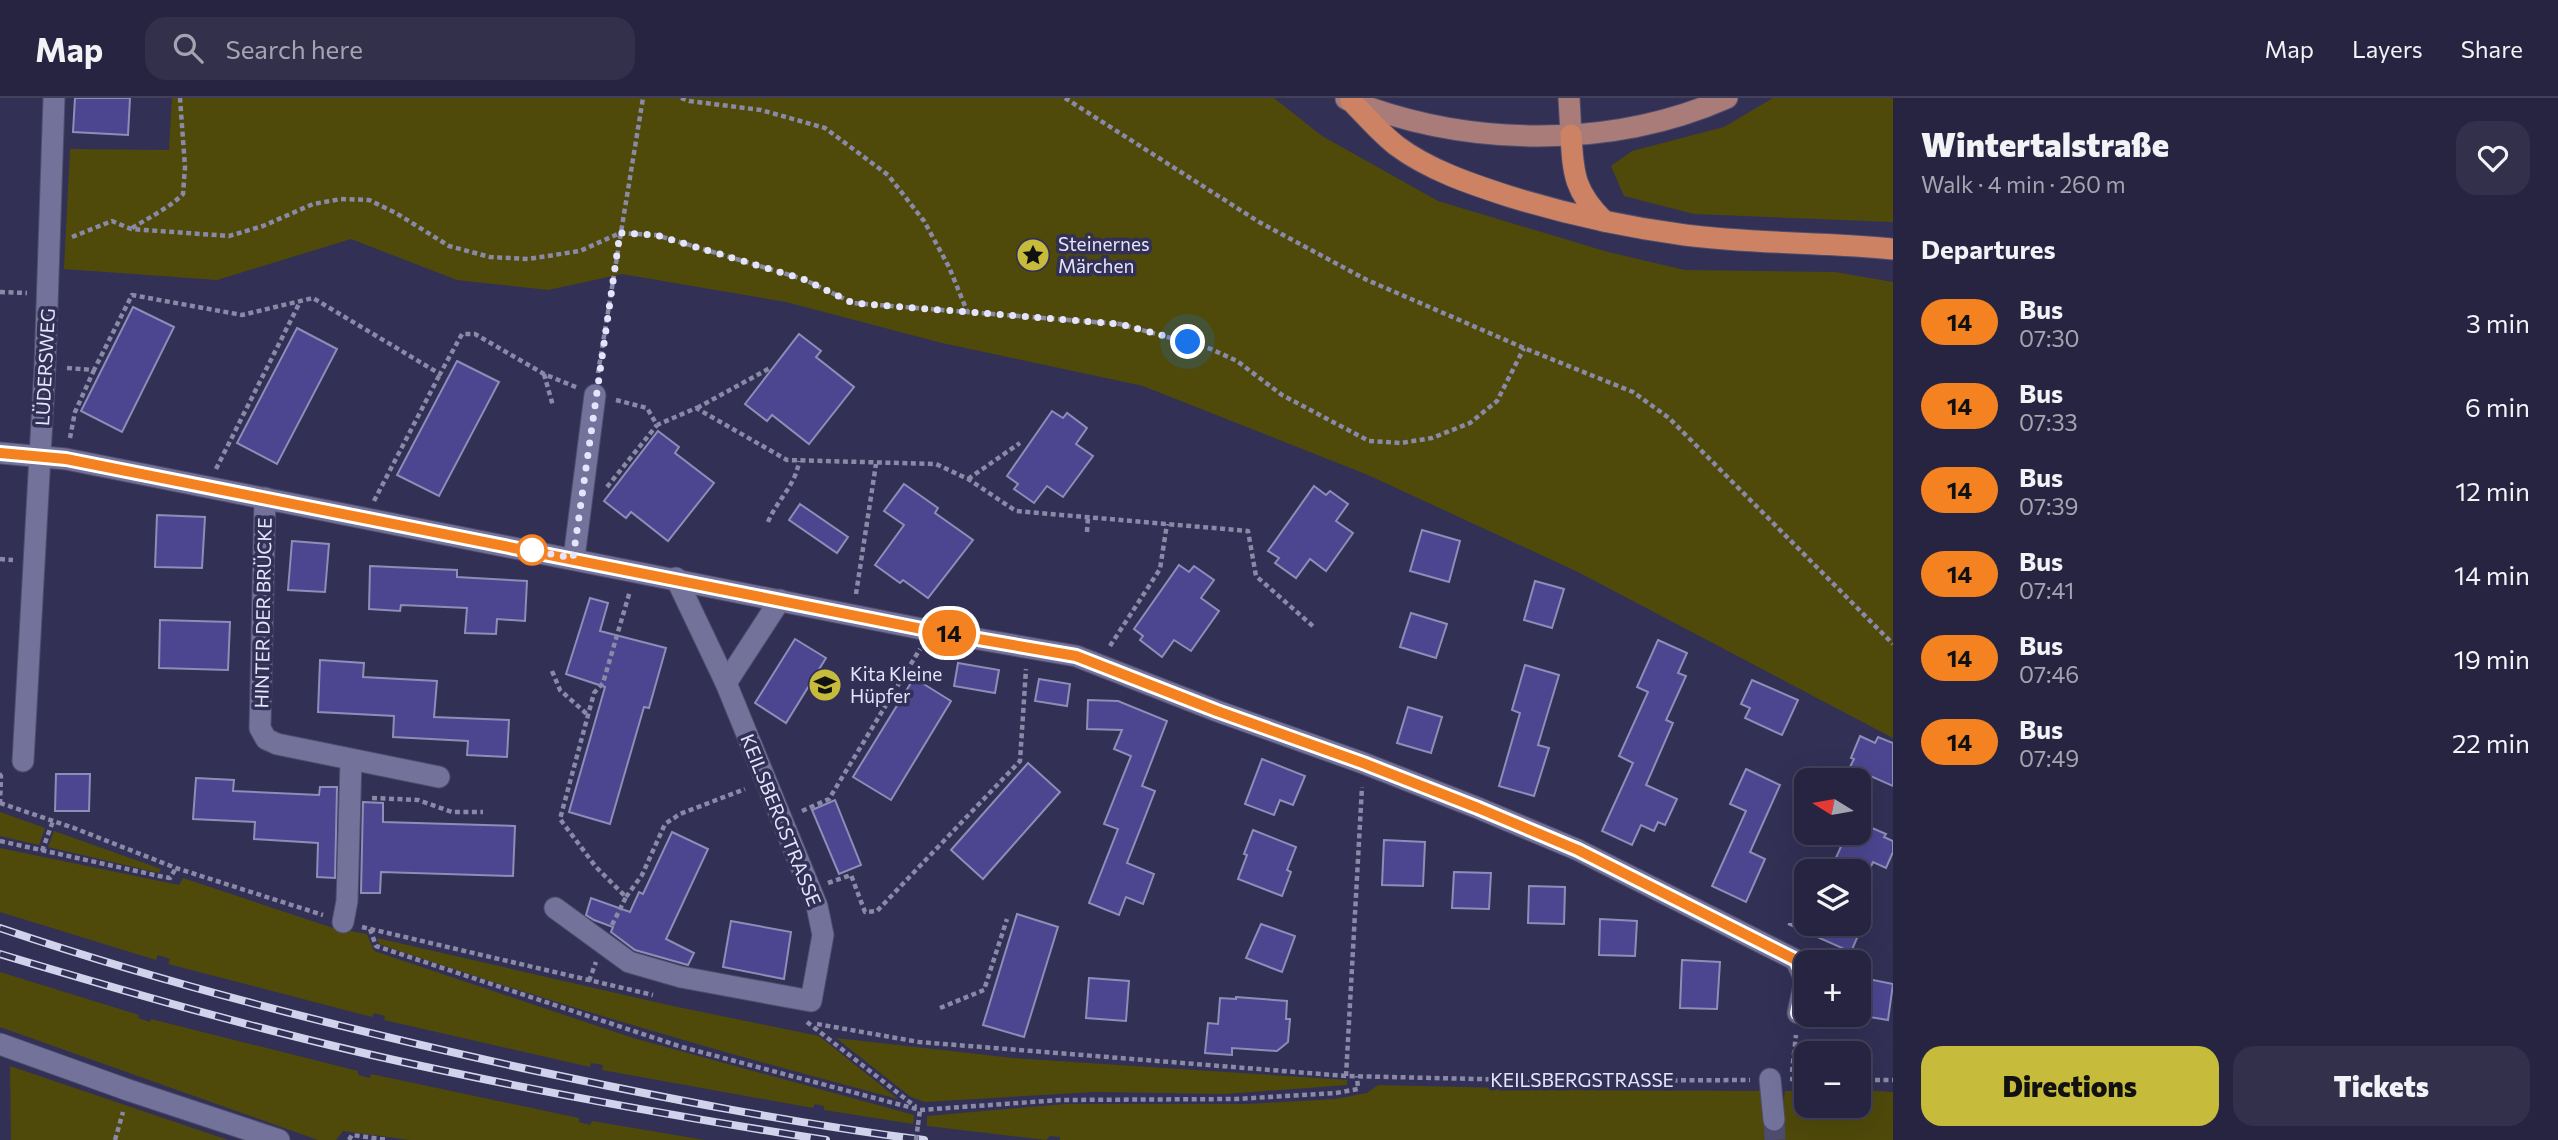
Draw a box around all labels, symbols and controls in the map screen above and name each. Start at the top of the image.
search box [145,17,635,80]
text: Map [35,28,103,69]
icon: search [169,29,207,67]
text: Search here [225,33,363,64]
text: Map [2265,34,2314,63]
text: Layers [2352,34,2423,63]
text: Share [2461,34,2523,63]
button: heart [2456,121,2530,195]
text: Wintertalstraße [1921,123,2169,164]
text: Walk · 4 min · 260 m [1921,170,2126,198]
place label: Steinernes Märchen [1058,232,1150,277]
text: Departures [1921,233,2056,264]
place icon: Steinernes Märchen [1014,236,1052,274]
text: Bus [2019,293,2063,324]
street label: LÜDERSWEG [30,307,59,426]
text: 14 [1947,307,1972,336]
text: 3 min [2466,307,2530,338]
your location [1170,324,1205,359]
text: 07:30 [2019,324,2080,352]
text: Bus [2019,377,2063,408]
text: 14 [1947,391,1972,420]
text: 6 min [2465,391,2530,422]
text: 07:33 [2019,408,2078,436]
text: Bus [2019,461,2063,492]
text: 14 [1947,475,1972,504]
text: 12 min [2455,475,2530,506]
text: 07:39 [2019,492,2079,520]
street label: HINTER DER BRÜCKE [249,517,276,709]
unlabelled marker [517,535,547,565]
text: Bus [2019,545,2063,576]
text: 14 [1947,559,1972,588]
text: 14 min [2454,559,2530,590]
text: 07:41 [2019,576,2074,604]
line badge: 14 [918,610,981,656]
text: 14 [936,618,962,647]
text: Bus [2019,629,2063,660]
text: 14 [1947,643,1972,672]
text: 19 min [2454,643,2530,674]
text: 07:46 [2019,660,2079,688]
place label: Kita Kleine Hüpfer [850,662,942,707]
school or university icon: Kita Kleine Hüpfer [806,666,844,704]
text: Bus [2019,713,2063,744]
text: 14 [1947,727,1972,756]
text: 22 min [2452,727,2530,758]
street label: KEILSBERGSTRASSE [736,730,827,909]
text: 07:49 [2019,744,2079,772]
north arrow [1794,768,1871,845]
map controls [1794,768,1871,1118]
button: layers [1794,859,1871,936]
button: + [1794,950,1871,1027]
button: − [1794,1041,1871,1118]
button: Directions [1921,1046,2219,1126]
button: Tickets [2233,1046,2530,1126]
street label: KEILSBERGSTRASSE [1490,1068,1674,1091]

